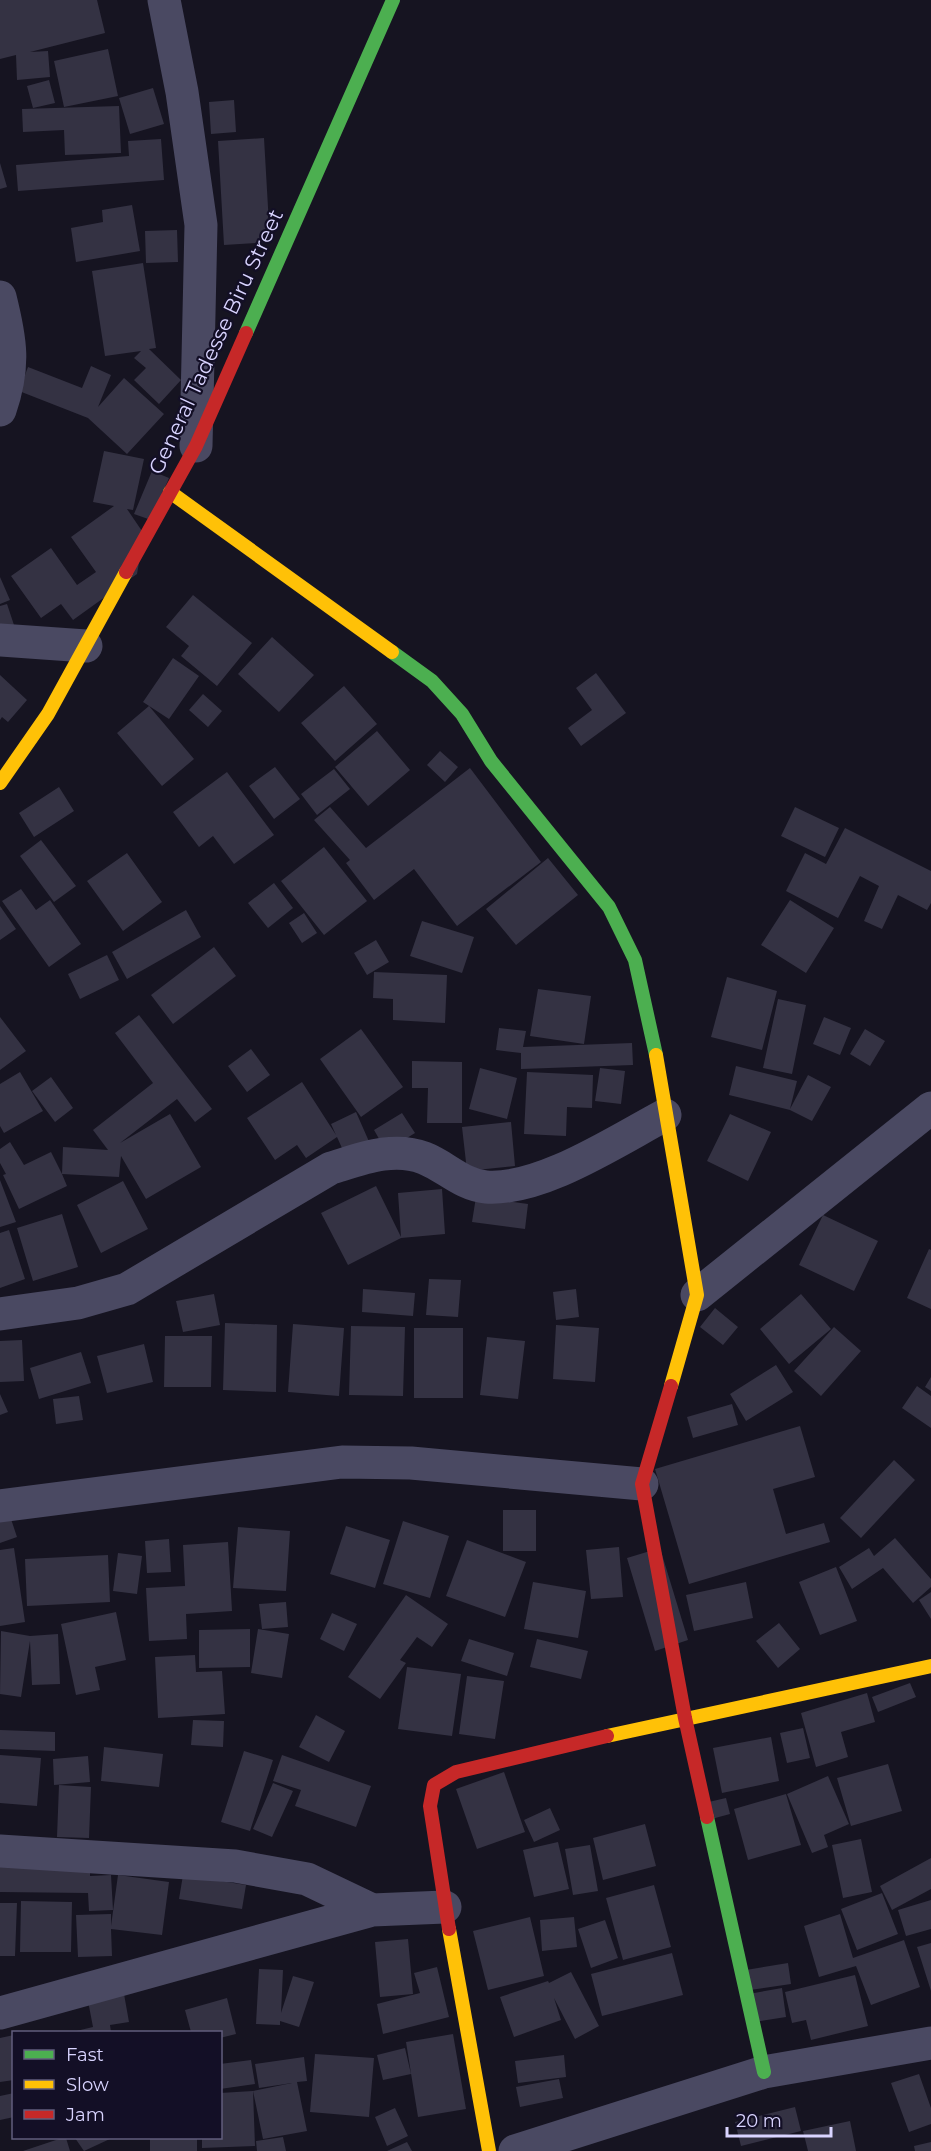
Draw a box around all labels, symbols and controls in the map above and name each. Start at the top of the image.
street label: General Tadesse Biru Street [143,205,288,478]
legend [12,2031,222,2139]
text: Fast [66,2044,104,2066]
text: Slow [66,2074,109,2096]
scale bar [727,2100,830,2138]
text: Jam [65,2104,105,2126]
text: 20 m [736,2110,782,2132]

